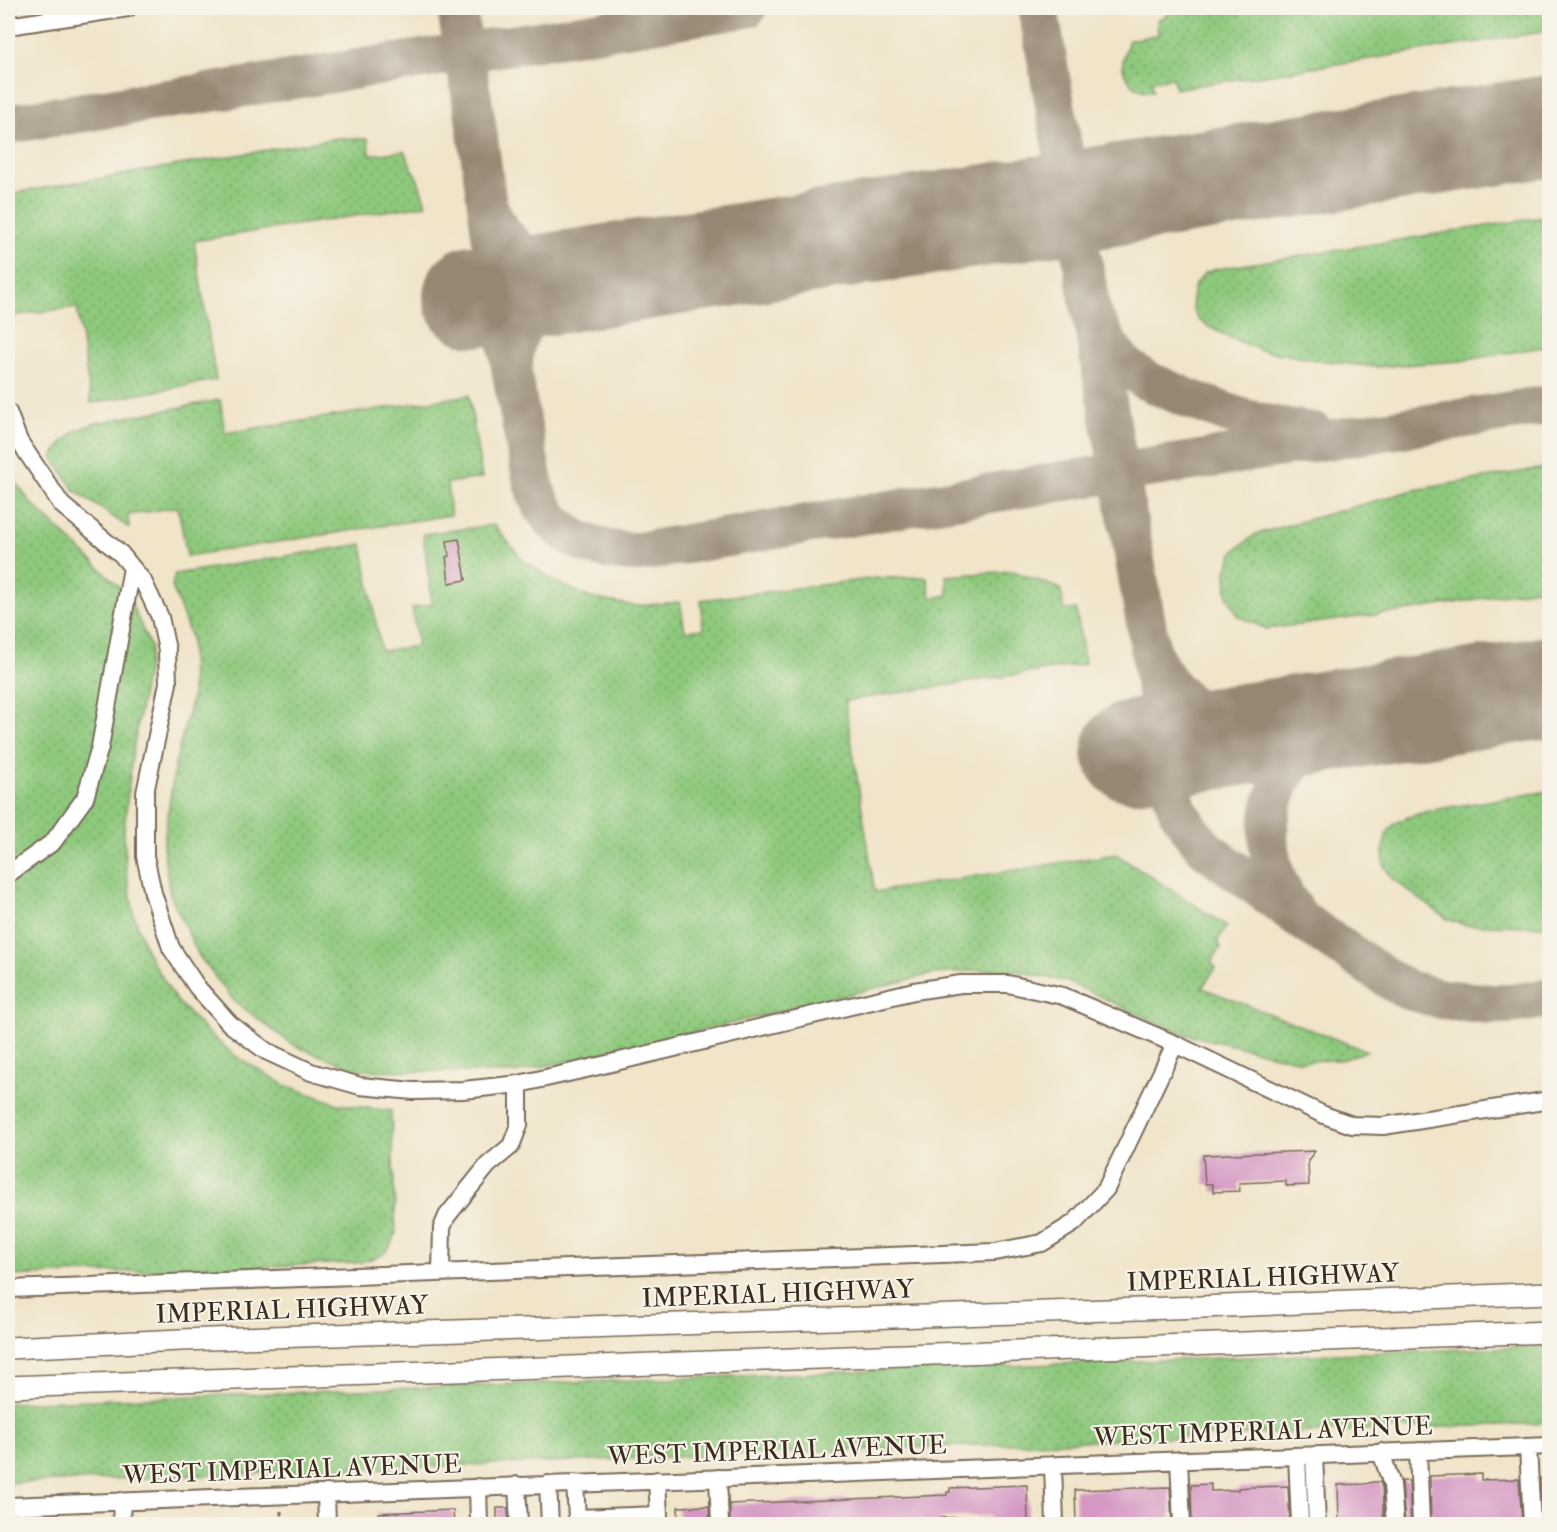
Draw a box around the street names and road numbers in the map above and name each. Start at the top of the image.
street label: IMPERIAL HIGHWAY [1126,1257,1401,1299]
street label: IMPERIAL HIGHWAY [641,1273,916,1315]
street label: IMPERIAL HIGHWAY [155,1289,430,1331]
street label: WEST IMPERIAL AVENUE [1092,1410,1433,1454]
street label: WEST IMPERIAL AVENUE [606,1429,947,1473]
street label: WEST IMPERIAL AVENUE [121,1448,462,1492]

